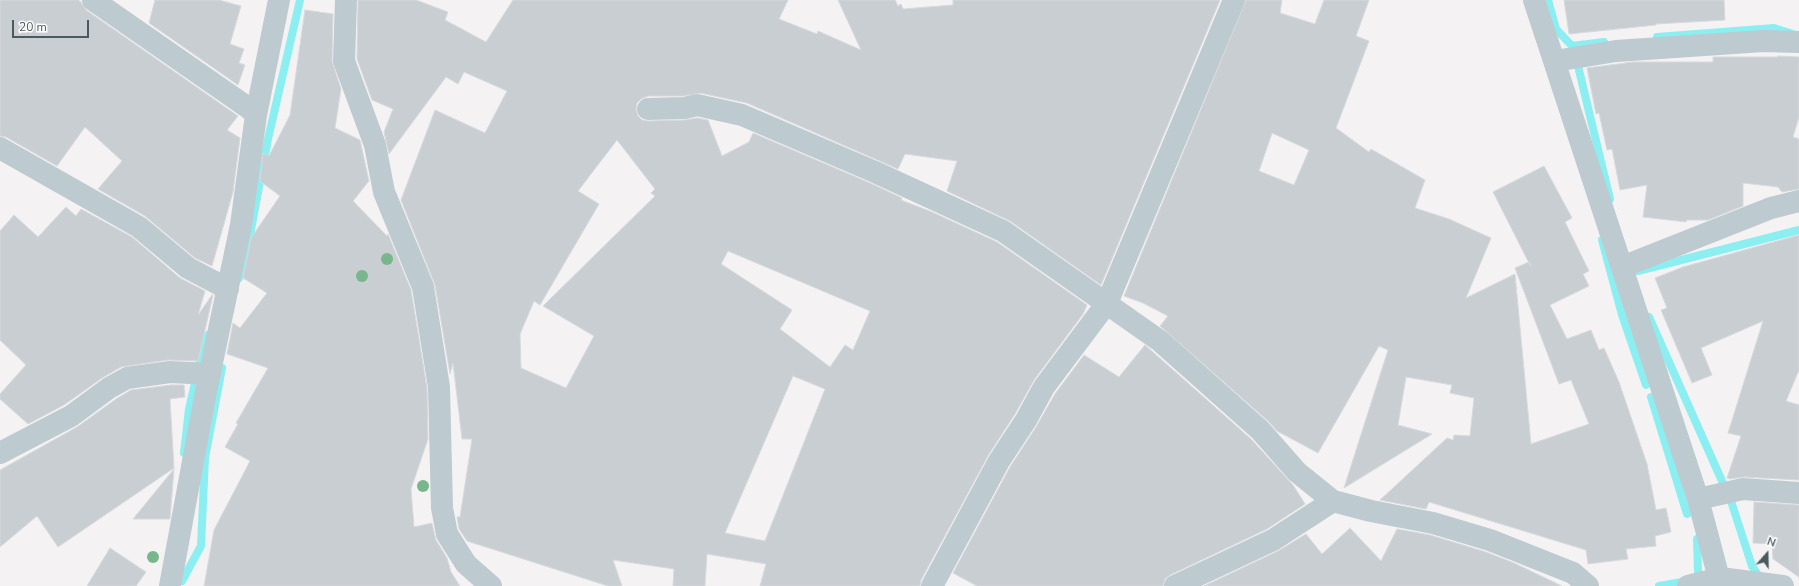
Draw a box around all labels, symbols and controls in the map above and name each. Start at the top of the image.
scale bar [14,12,91,38]
text: 20 m [19,19,47,35]
north arrow [1747,534,1787,574]
text: N [1765,534,1778,551]

